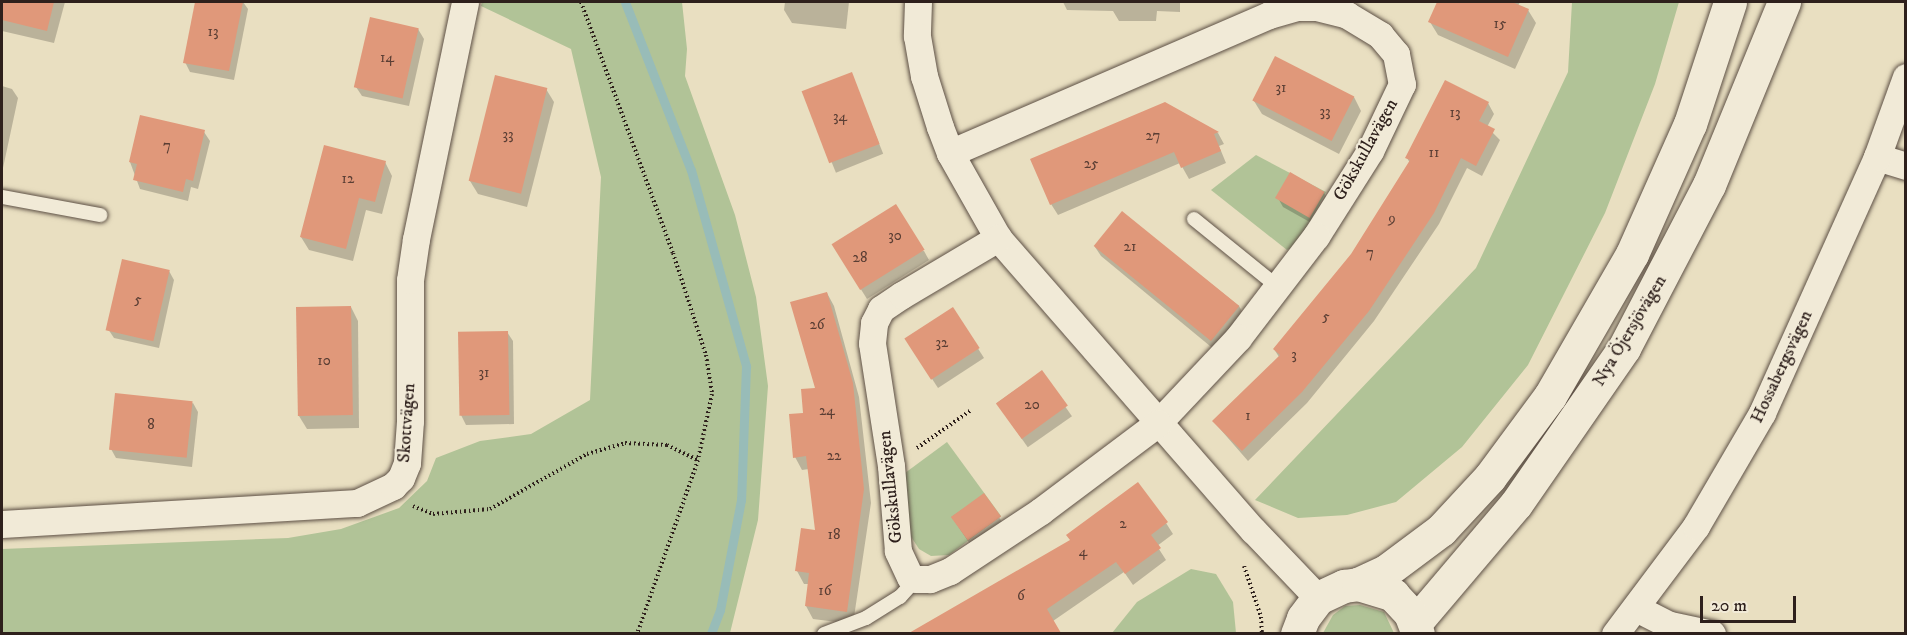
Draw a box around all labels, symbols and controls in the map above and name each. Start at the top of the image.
house number: 15 [1494,15,1506,33]
house number: 13 [207,23,219,41]
house number: 14 [380,49,394,67]
house number: 31 [1275,79,1287,97]
street label: Gökskullavägen [1329,95,1403,205]
house number: 33 [1319,103,1331,121]
house number: 13 [1449,104,1461,122]
house number: 34 [833,108,847,126]
house number: 33 [502,126,514,144]
house number: 27 [1146,127,1160,145]
house number: 7 [163,137,171,155]
house number: 11 [1428,144,1440,162]
house number: 25 [1084,155,1098,173]
house number: 12 [342,170,354,188]
house number: 9 [1388,210,1396,228]
house number: 30 [888,227,902,245]
house number: 21 [1124,238,1136,256]
house number: 7 [1366,244,1374,262]
house number: 28 [853,249,867,267]
street label: Nya Öjersjövägen [1588,271,1672,391]
house number: 5 [134,291,142,309]
street label: Hossabergsvägen [1746,307,1818,427]
house number: 5 [1322,308,1330,326]
house number: 26 [809,316,825,334]
house number: 32 [936,334,948,352]
house number: 3 [1291,346,1297,364]
house number: 10 [317,352,331,370]
house number: 31 [478,364,490,382]
street label: Skottvägen [393,383,421,463]
house number: 20 [1024,396,1040,414]
house number: 24 [819,402,835,420]
house number: 1 [1245,407,1251,425]
house number: 8 [147,416,155,434]
street label: Gökskullavägen [874,430,908,544]
house number: 22 [827,447,841,465]
house number: 2 [1119,515,1127,533]
house number: 18 [827,526,841,544]
house number: 4 [1079,543,1087,561]
house number: 16 [818,582,832,600]
scale bar [1703,584,1799,622]
house number: 6 [1017,587,1025,605]
text: 20 m [1711,595,1747,617]

